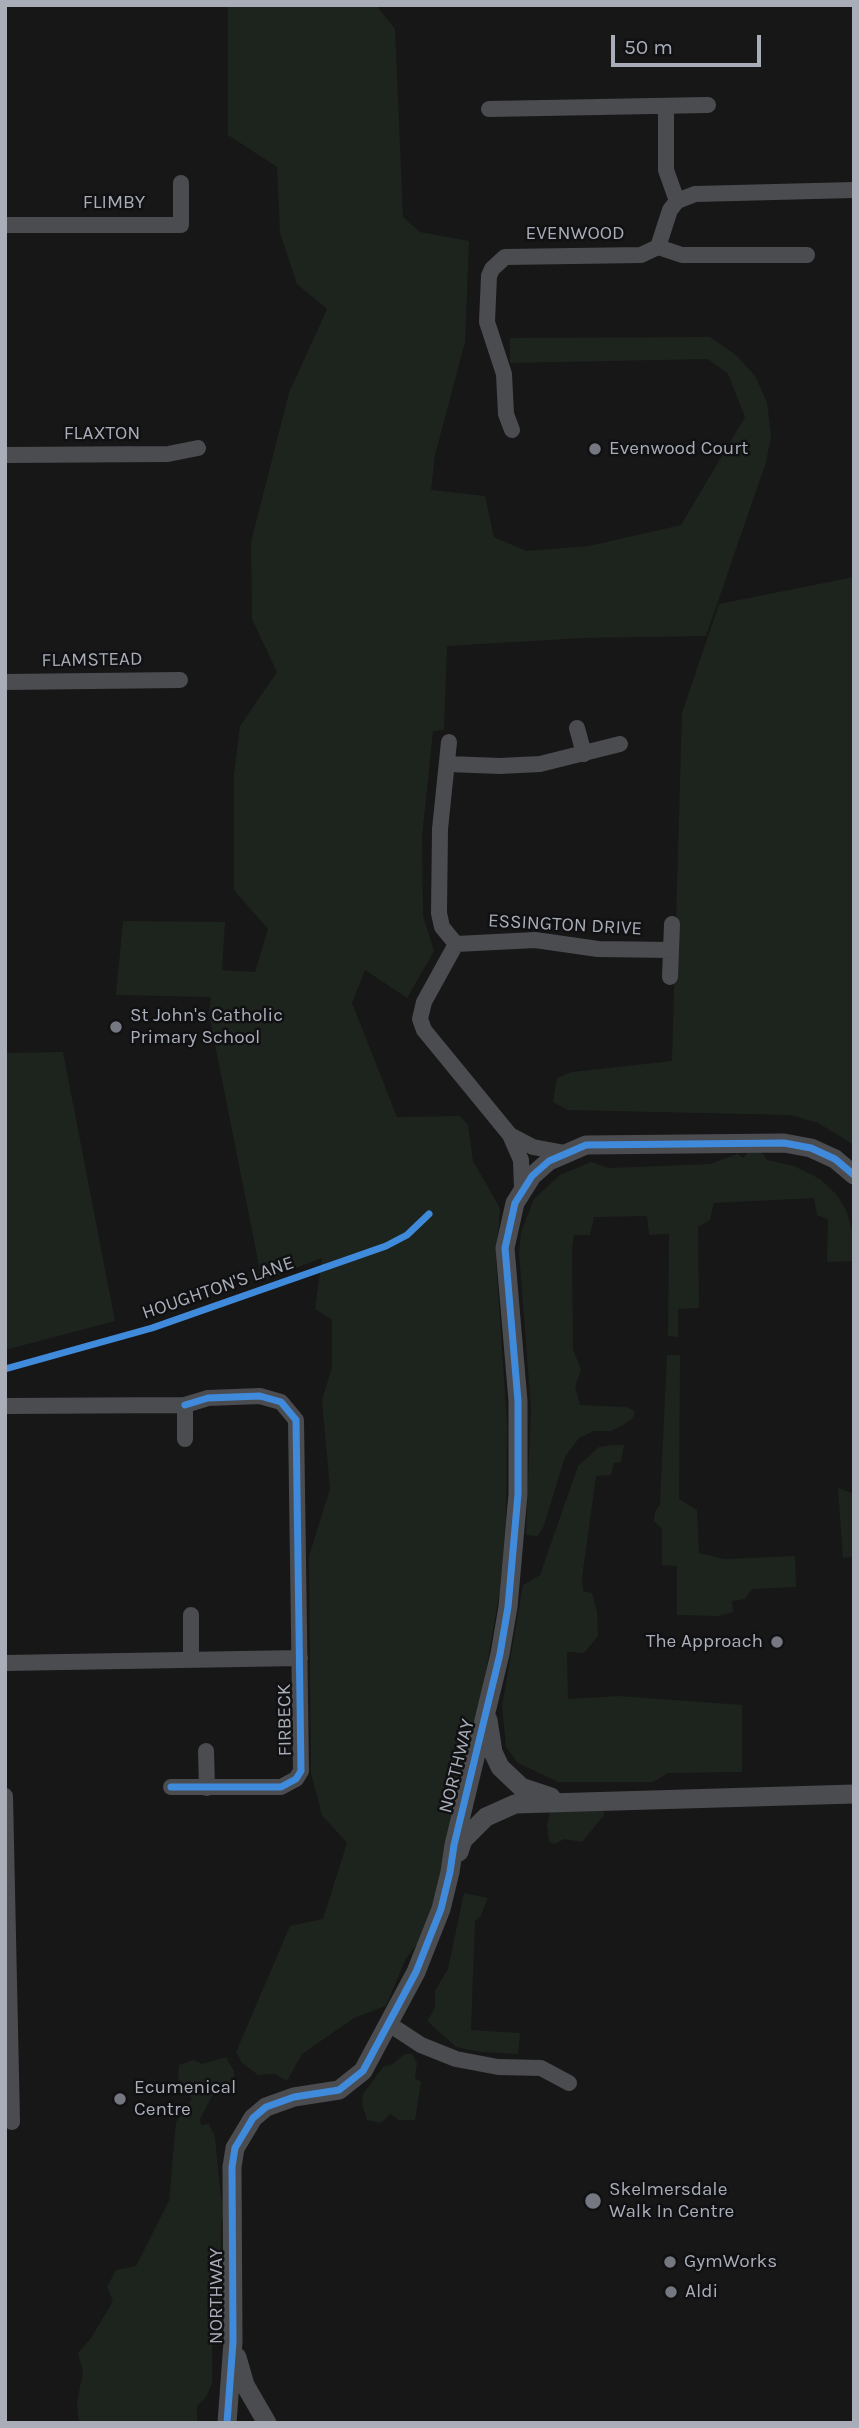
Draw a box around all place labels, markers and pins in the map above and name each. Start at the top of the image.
place label: Evenwood Court [609,438,748,460]
marker: Evenwood Court [587,441,603,457]
place label: St John's Catholic Primary School [130,1005,283,1049]
marker: St John's Catholic Primary School [108,1019,124,1035]
place label: The Approach [646,1631,763,1653]
marker: The Approach [769,1634,785,1650]
place label: Ecumenical Centre [134,2077,236,2121]
marker: Ecumenical Centre [112,2091,128,2107]
place label: Skelmersdale Walk In Centre [609,2179,734,2223]
marker: Skelmersdale Walk In Centre [583,2191,603,2211]
place label: GymWorks [684,2251,777,2273]
marker: GymWorks [662,2254,678,2270]
place label: Aldi [685,2281,718,2303]
marker: Aldi [663,2284,679,2300]

